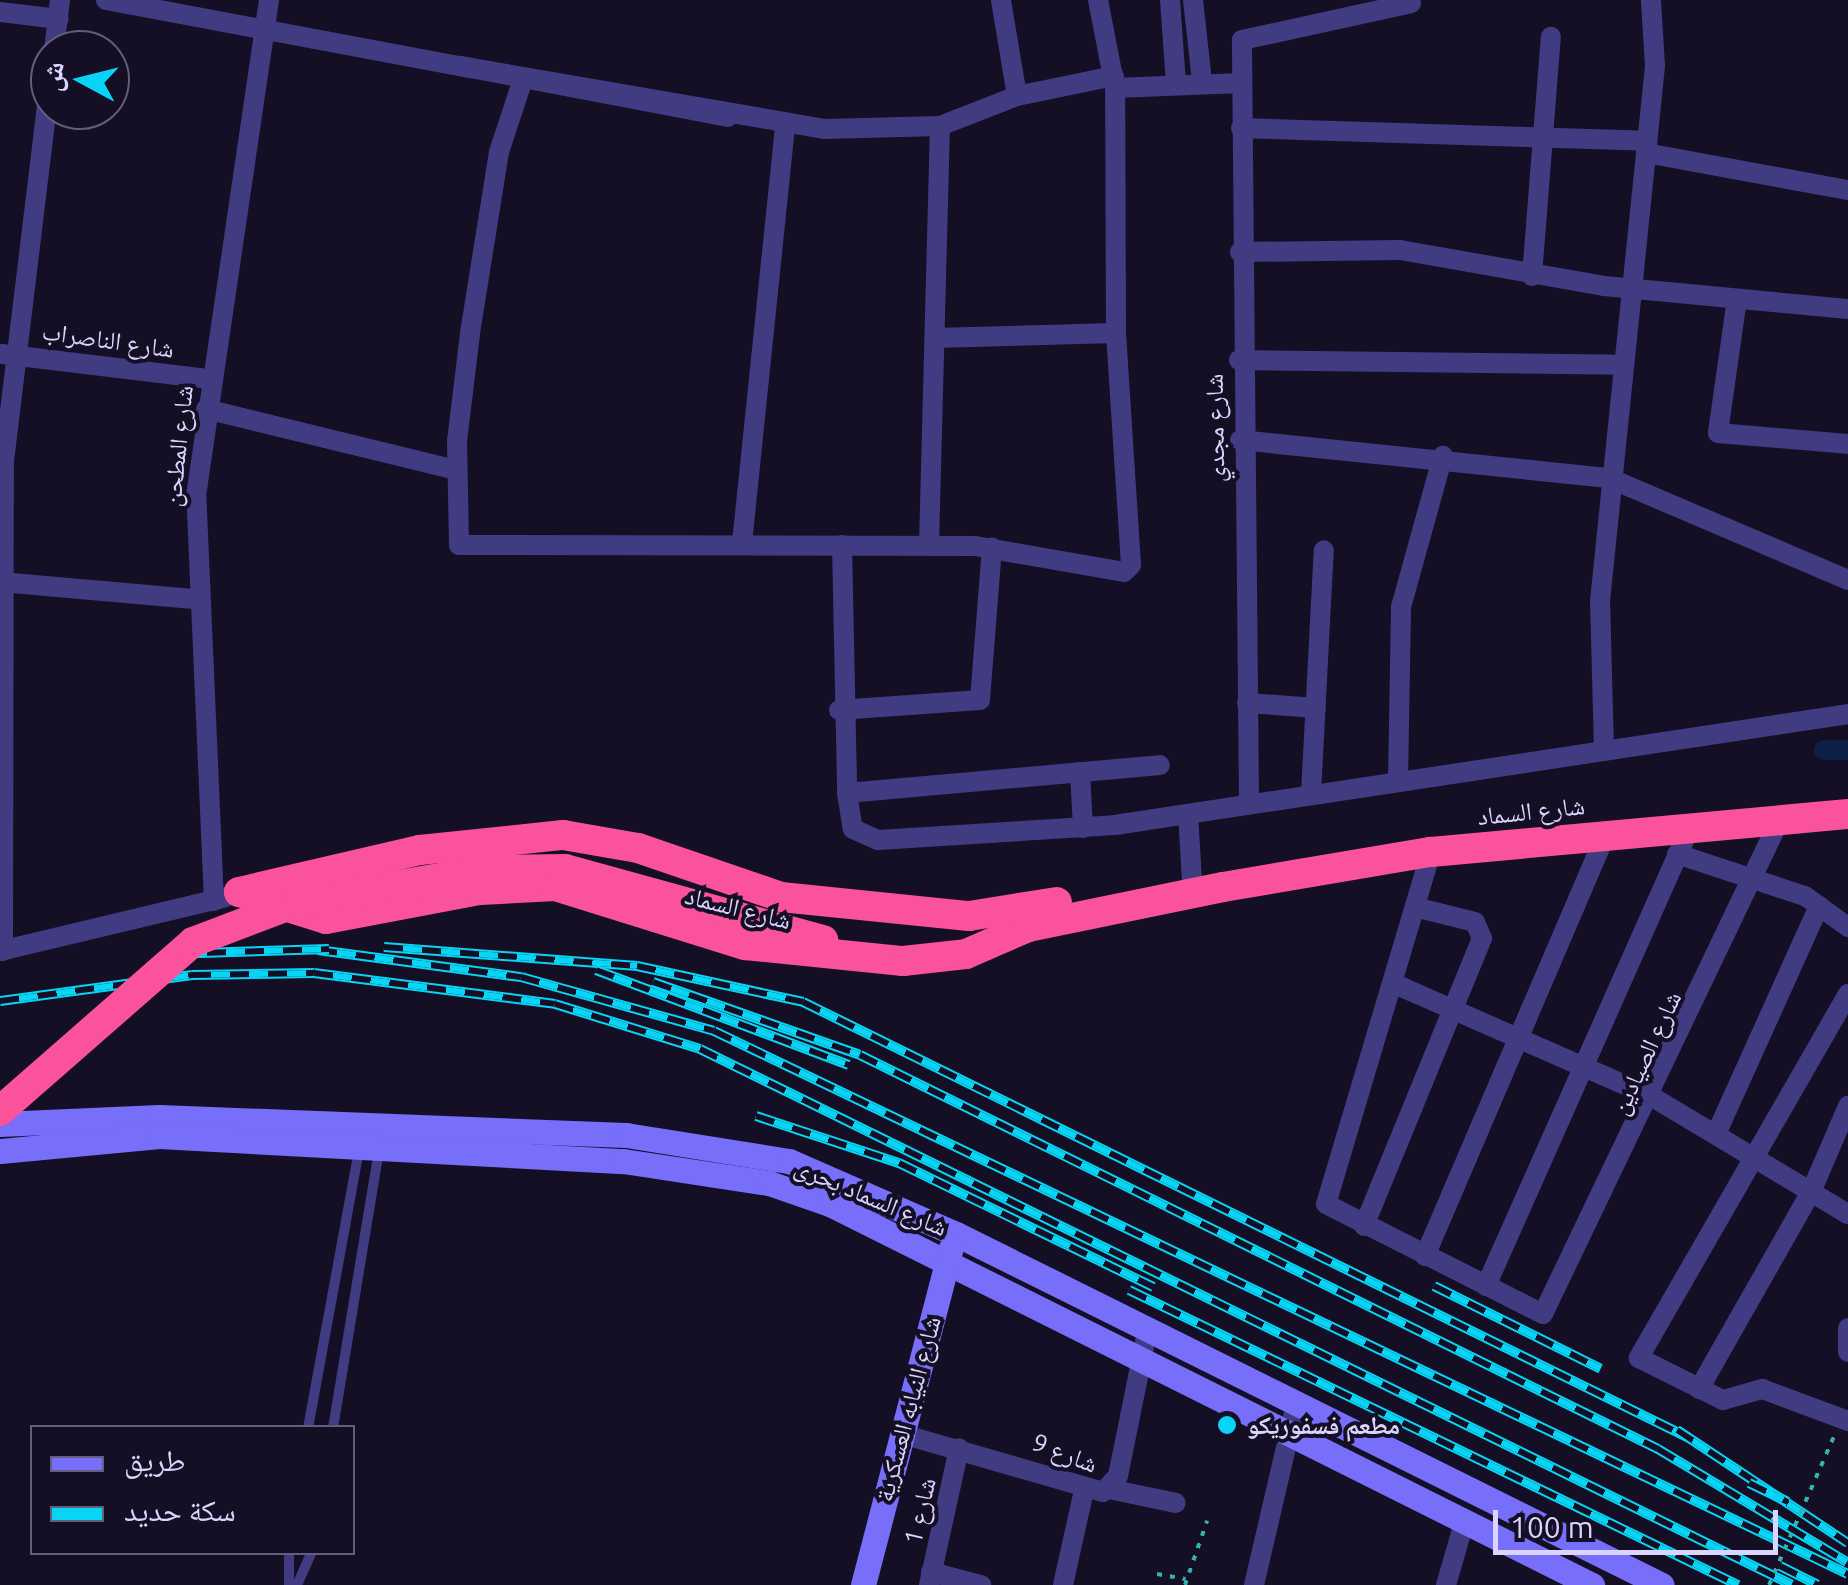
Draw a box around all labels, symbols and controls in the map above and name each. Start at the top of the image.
north arrow [30,30,130,130]
text: ش [35,60,69,93]
street label: شارع الناصراب [40,316,176,364]
street label: شارع مجدي [1199,373,1231,483]
street label: شارع المطحن [157,384,199,508]
street label: شارع السماد [1476,790,1586,832]
street label: شارع السماد [682,880,794,936]
street label: شارع الصيادين [1604,986,1688,1120]
street label: شارع السماد بحرى [790,1151,952,1243]
street label: شارع النيابه العسكرية [869,1313,947,1505]
place label: مطعم فسفوريكو [1247,1410,1400,1440]
marker: مطعم فسفوريكو [1216,1414,1238,1436]
legend [30,1425,355,1555]
street label: شارع 9 [1028,1427,1102,1479]
text: طريق [124,1443,185,1477]
street label: شارع 1 [898,1475,942,1547]
scale bar [1498,1490,1783,1552]
text: سكة حديد [124,1493,236,1527]
text: 100 m [1510,1510,1594,1544]

